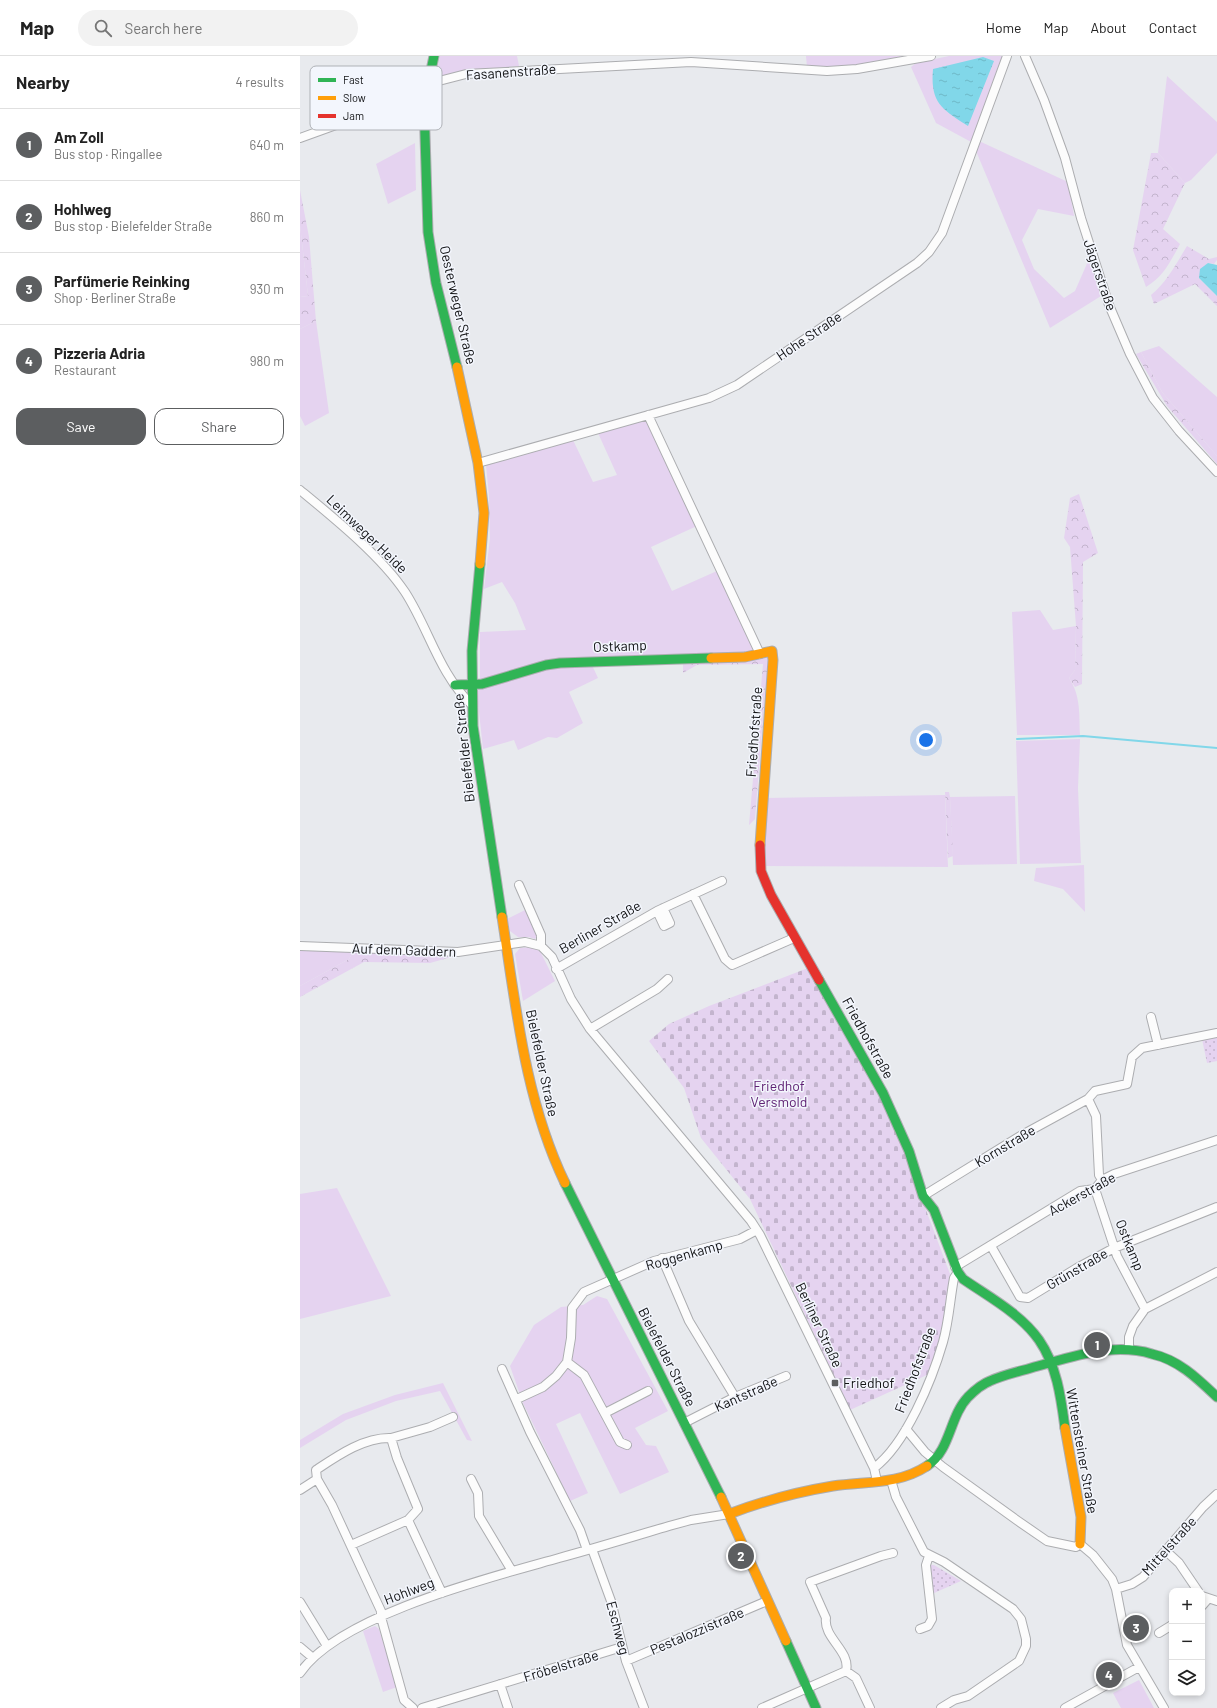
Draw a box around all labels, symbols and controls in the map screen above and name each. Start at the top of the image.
search box [78,10,358,46]
text: Map [20,16,54,39]
icon: search [92,17,114,39]
text: Search here [124,19,202,37]
text: Home [986,19,1022,36]
text: Map [1044,19,1068,36]
text: About [1090,19,1127,36]
text: Contact [1149,19,1197,36]
street label: Fasanenstraße [465,60,557,83]
legend [310,66,442,130]
text: Nearby [16,72,70,92]
text: Fast [343,73,364,86]
text: 4 results [236,74,284,90]
text: Slow [343,91,366,104]
text: Jam [343,109,364,122]
text: Am Zoll [54,128,104,146]
text: 1 [27,137,31,153]
text: 640 m [249,137,284,153]
text: Bus stop · Ringallee [54,146,162,162]
text: Hohlweg [54,200,111,218]
text: 2 [25,209,33,225]
text: 860 m [250,209,284,225]
text: Bus stop · Bielefelder Straße [54,218,212,234]
street label: Jägerstraße [1080,237,1121,313]
street label: Oesterweger Straße [437,244,480,366]
text: Parfümerie Reinking [54,272,190,290]
text: 3 [25,281,33,297]
text: 930 m [250,281,284,297]
text: Shop · Berliner Straße [54,290,176,306]
street label: Hohe Straße [773,307,845,364]
text: Pizzeria Adria [54,344,145,362]
text: 4 [25,353,33,369]
text: 980 m [250,353,284,369]
text: Restaurant [54,362,116,378]
button: Save [16,408,146,445]
button: Share [154,408,284,445]
street label: Leimweger Heide [323,491,411,577]
street label: Ostkamp [593,636,647,655]
street label: Friedhofstraße [742,686,765,778]
street label: Bielefelder Straße [449,693,478,803]
your location [916,730,936,750]
street label: Berliner Straße [556,896,644,957]
street label: Auf dem Gaddern [352,939,456,960]
street label: Friedhofstraße [839,994,898,1081]
street label: Bielefelder Straße [523,1008,562,1118]
park label: Friedhof Versmold [751,1077,807,1110]
street label: Kornstraße [971,1121,1038,1170]
street label: Ackerstraße [1045,1168,1118,1219]
street label: Ostkamp [1112,1217,1148,1273]
street label: Roggenkamp [643,1235,724,1274]
street label: Grünstraße [1043,1244,1110,1293]
street label: Berliner Straße [792,1280,847,1370]
street label: Bielefelder Straße [635,1304,700,1409]
street label: Friedhofstraße [890,1324,939,1415]
pin: 1 [1084,1330,1110,1360]
street label: Kantstraße [711,1372,780,1415]
place label: Friedhof [843,1374,895,1391]
marker: Friedhof [830,1378,840,1388]
street label: Wittensteiner Straße [1063,1387,1102,1515]
street label: Mittelstraße [1138,1513,1200,1579]
pin: 2 [728,1541,754,1571]
street label: Hohlweg [381,1573,436,1608]
map controls [1169,1588,1205,1696]
button: + [1169,1588,1205,1624]
street label: Eschweg [603,1599,634,1656]
street label: Pestalozzistraße [647,1603,746,1658]
pin: 3 [1123,1613,1149,1643]
button: − [1169,1624,1205,1660]
street label: Fröbelstraße [521,1646,601,1685]
pin: 4 [1096,1660,1122,1690]
button: layers [1169,1660,1205,1696]

